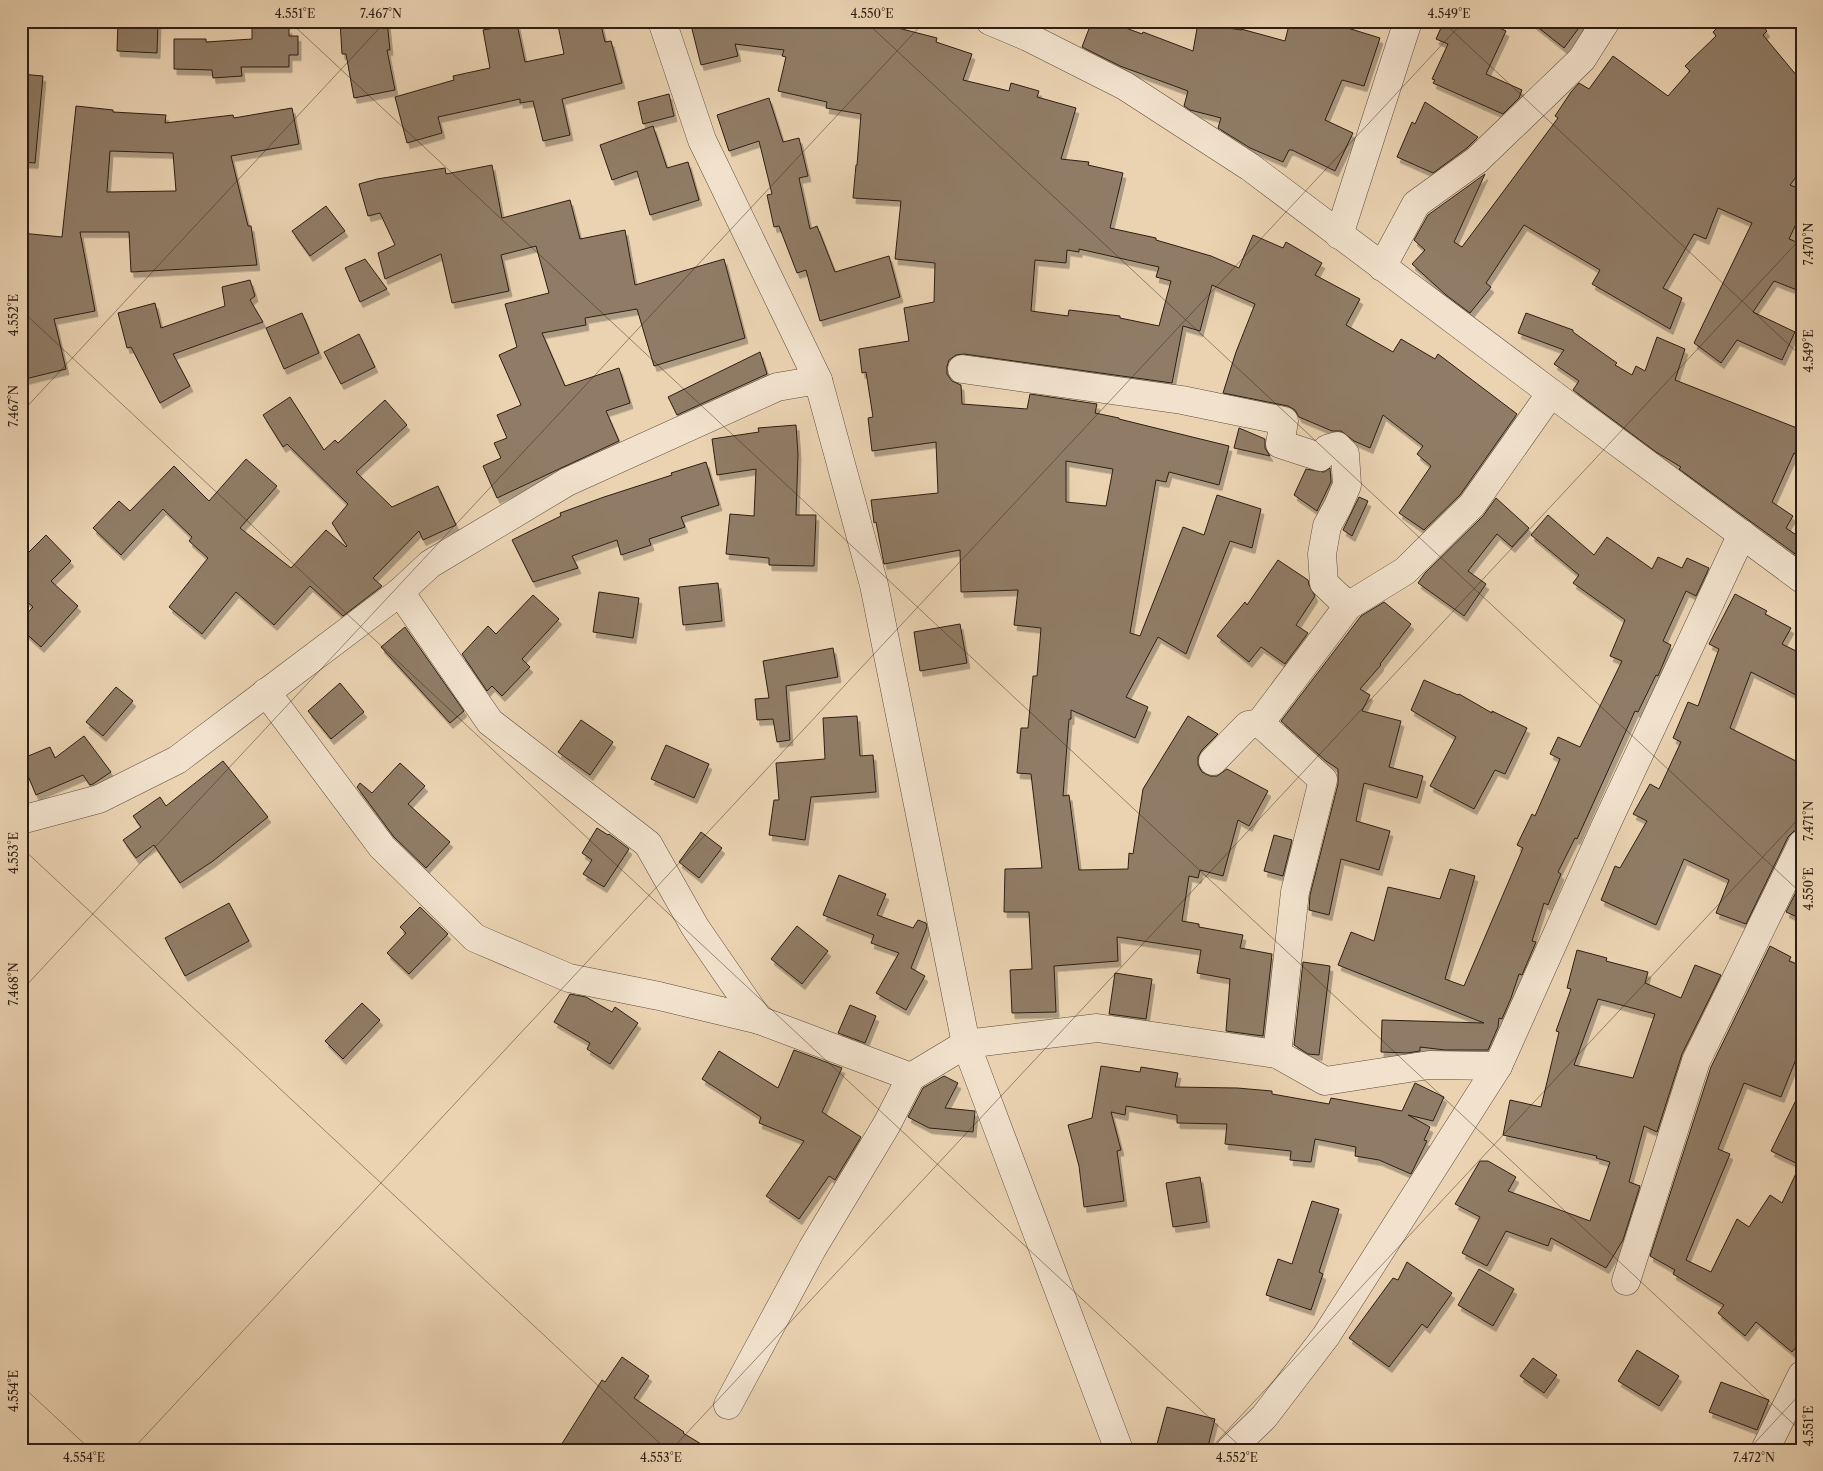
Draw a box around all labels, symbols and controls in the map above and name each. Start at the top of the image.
text: 4.551°E [275,6,315,21]
text: 7.467°N [360,6,402,21]
text: 4.550°E [851,6,894,21]
text: 4.549°E [1428,6,1470,21]
text: 7.470°N [1801,223,1816,265]
text: 4.552°E [6,294,21,336]
text: 4.549°E [1801,330,1816,372]
text: 7.467°N [6,385,21,427]
text: 7.471°N [1801,801,1816,841]
text: 4.553°E [6,832,21,874]
text: 4.550°E [1801,868,1816,911]
text: 7.468°N [6,962,21,1006]
text: 4.554°E [6,1370,21,1412]
text: 4.551°E [1801,1406,1816,1446]
text: 4.554°E [63,1450,105,1465]
text: 4.553°E [640,1450,682,1465]
text: 4.552°E [1216,1450,1258,1465]
text: 7.472°N [1733,1450,1775,1465]

